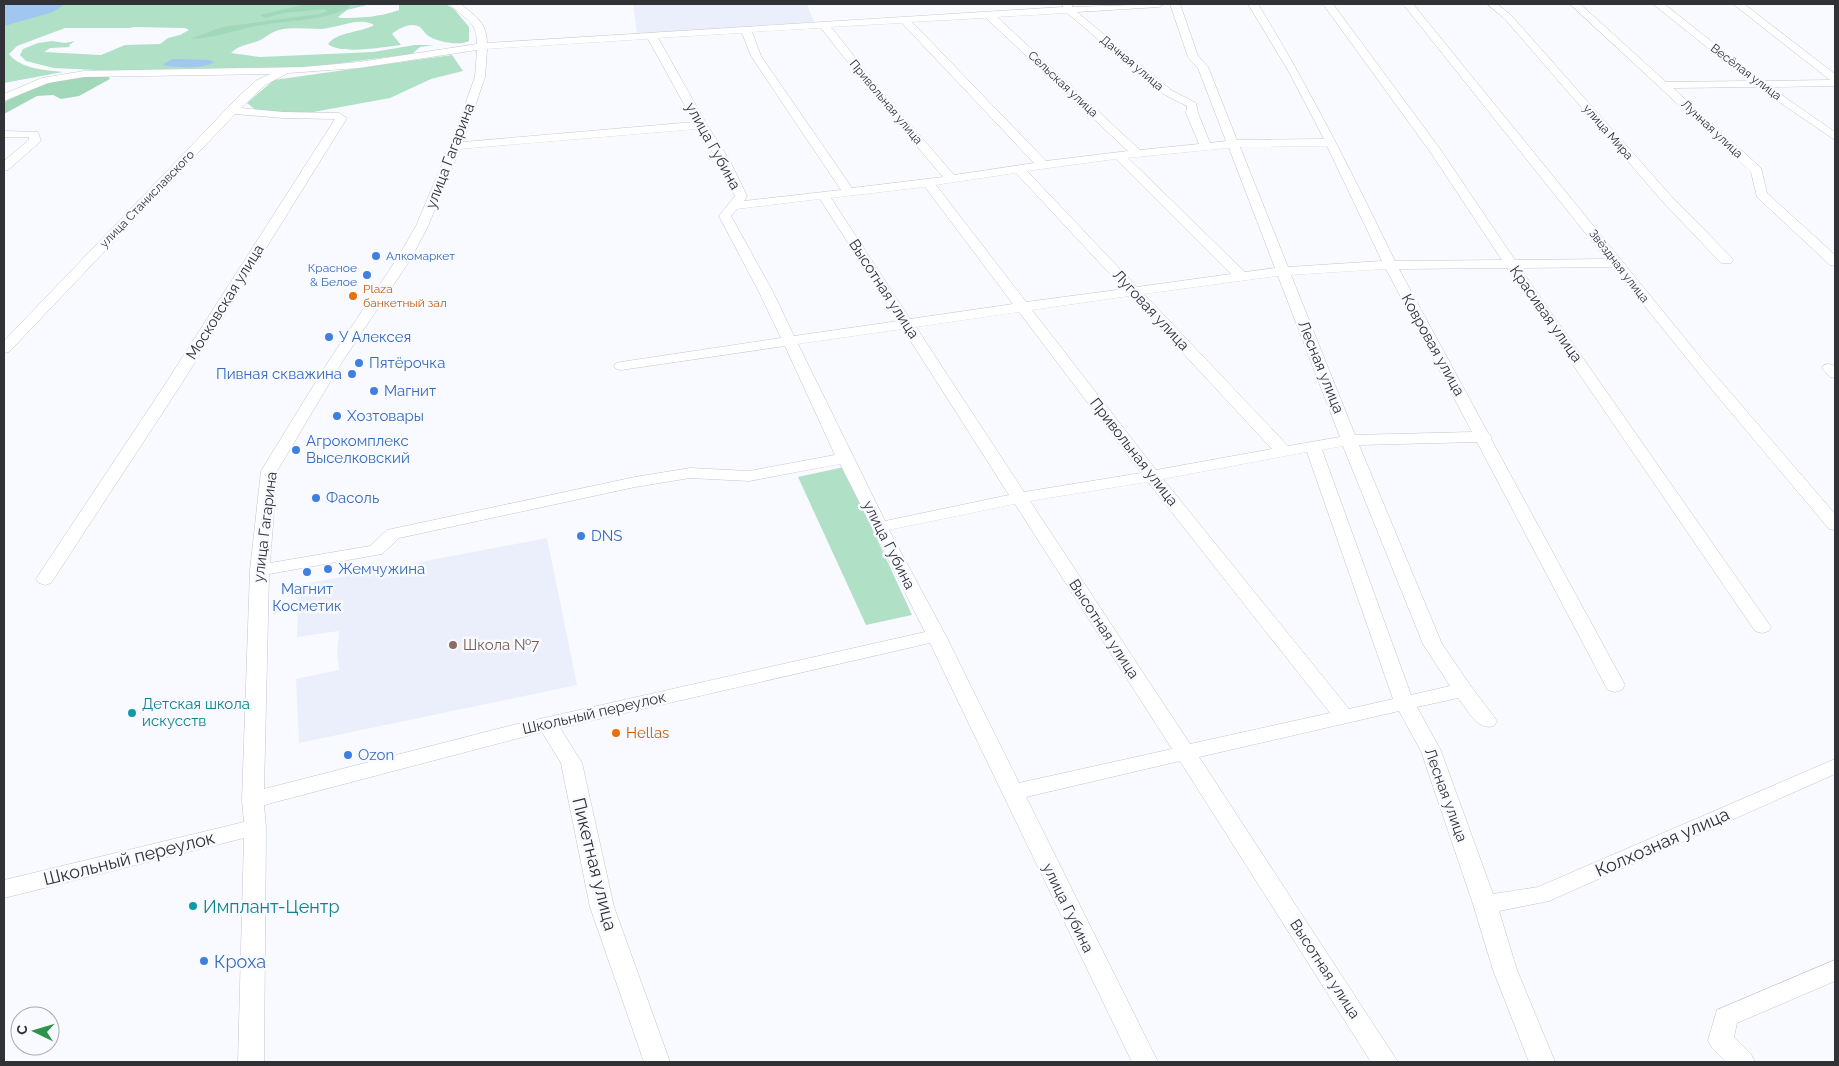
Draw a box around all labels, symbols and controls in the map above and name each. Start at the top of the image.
street label: Дачная улица [1098,33,1166,93]
street label: Весёлая улица [1708,41,1784,103]
street label: Сельская улица [1025,48,1101,120]
street label: Привольная улица [847,57,925,147]
street label: Лунная улица [1678,97,1746,161]
street label: улица Губина [682,99,744,193]
street label: улица Гагарина [422,101,478,211]
street label: улица Мира [1580,102,1636,162]
street label: улица Станиславского [97,148,197,250]
street label: Звёздная улица [1586,227,1652,305]
street label: Высотная улица [845,236,923,342]
street label: Московская улица [182,241,268,363]
place label: Алкомаркет [386,249,455,263]
marker: Алкомаркет [370,250,382,262]
place label: Красное & Белое [308,261,357,289]
street label: Красивая улица [1506,262,1586,366]
street label: Луговая улица [1109,266,1193,354]
marker: Красное & Белое [361,269,373,281]
place label: Plaza банкетный зал [363,282,447,310]
marker: Plaza банкетный зал [347,290,359,302]
street label: Ковровая улица [1397,291,1469,399]
street label: Лесная улица [1294,318,1348,416]
place label: У Алексея [339,328,411,346]
marker: У Алексея [323,331,335,343]
place label: Пятёрочка [369,354,445,372]
marker: Пятёрочка [353,357,365,369]
place label: Пивная скважина [216,365,342,383]
marker: Пивная скважина [346,368,358,380]
place label: Магнит [384,382,436,400]
marker: Магнит [368,385,380,397]
street label: Привольная улица [1086,394,1182,510]
place label: Хозтовары [347,407,424,425]
marker: Хозтовары [331,410,343,422]
place label: Агрокомплекс Выселковский [306,432,410,467]
marker: Агрокомплекс Выселковский [290,444,302,456]
street label: улица Гагарина [249,471,281,583]
place label: Фасоль [326,489,379,507]
marker: Фасоль [310,492,322,504]
street label: улица Губина [859,498,919,592]
place label: DNS [591,527,622,545]
marker: DNS [575,530,587,542]
place label: Жемчужина [338,560,425,578]
marker: Жемчужина [322,563,334,575]
marker: Магнит Косметик [301,566,313,578]
street label: Высотная улица [1065,576,1143,682]
place label: Магнит Косметик [272,580,342,615]
place label: Школа №7 [463,636,539,654]
marker: Школа №7 [447,639,459,651]
street label: Школьный переулок [521,688,668,738]
place label: Детская школа искусств [142,695,250,730]
marker: Детская школа искусств [126,707,138,719]
place label: Hellas [626,724,669,742]
marker: Hellas [610,727,622,739]
place label: Ozon [358,746,394,764]
street label: Лесная улица [1421,746,1471,844]
marker: Ozon [342,749,354,761]
street label: Пикетная улица [568,795,622,933]
street label: Колхозная улица [1592,803,1732,881]
street label: Школьный переулок [41,827,217,889]
street label: улица Губина [1039,860,1097,956]
place label: Имплант-Центр [203,896,340,917]
marker: Имплант-Центр [187,900,199,912]
street label: Высотная улица [1286,916,1364,1022]
place label: Кроха [214,951,266,972]
marker: Кроха [198,955,210,967]
north arrow [10,1006,60,1056]
text: С [14,1024,30,1035]

